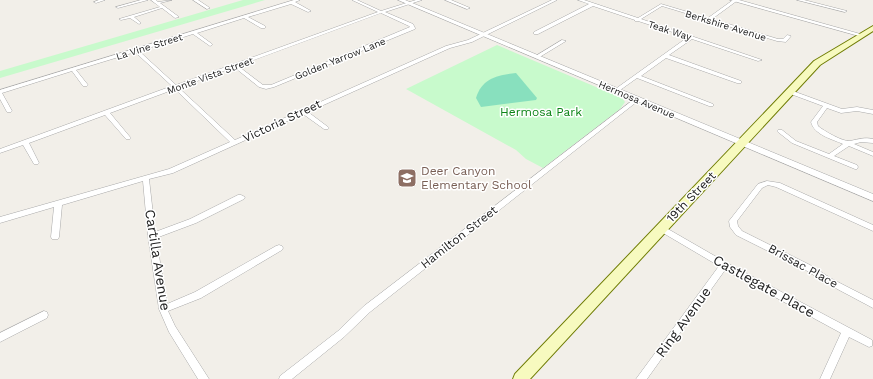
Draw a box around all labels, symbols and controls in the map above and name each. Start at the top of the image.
street label: Berkshire Avenue [684,8,768,43]
street label: Teak Way [647,18,694,43]
street label: La Vine Street [115,31,185,62]
street label: Golden Yarrow Lane [293,35,387,82]
street label: Monte Vista Street [165,54,256,96]
street label: Hermosa Avenue [597,78,677,121]
street label: Victoria Street [241,97,323,145]
park label: Hermosa Park [500,105,582,119]
place label: Deer Canyon Elementary School [421,164,532,192]
school or university icon: Deer Canyon Elementary School [396,167,418,189]
street label: 19th Street [663,169,719,225]
street label: Hamilton Street [418,203,500,271]
street label: Cartilla Avenue [142,208,174,312]
street label: Brissac Place [766,241,840,291]
street label: Castlegate Place [710,251,818,321]
street label: Ring Avenue [652,284,714,360]

